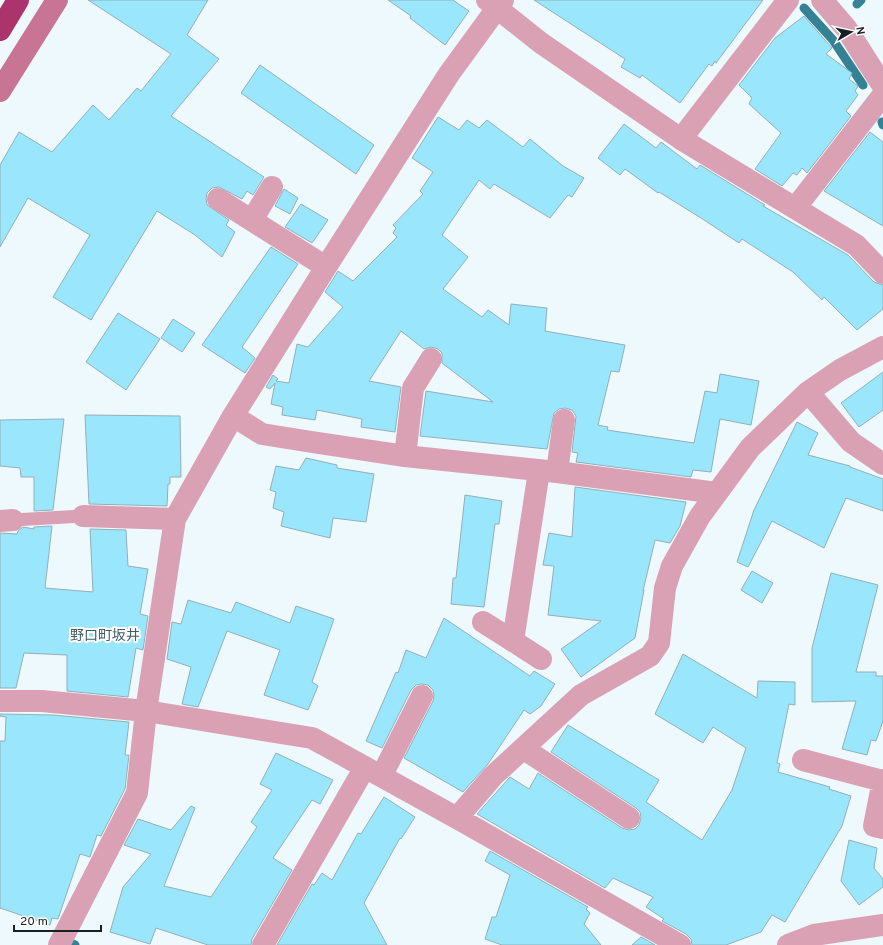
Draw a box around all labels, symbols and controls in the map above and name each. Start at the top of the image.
north arrow [831,12,871,52]
text: N [852,26,867,36]
district label: 野口町坂井 [70,627,140,645]
scale bar [14,907,101,933]
text: 20 m [20,914,48,930]

